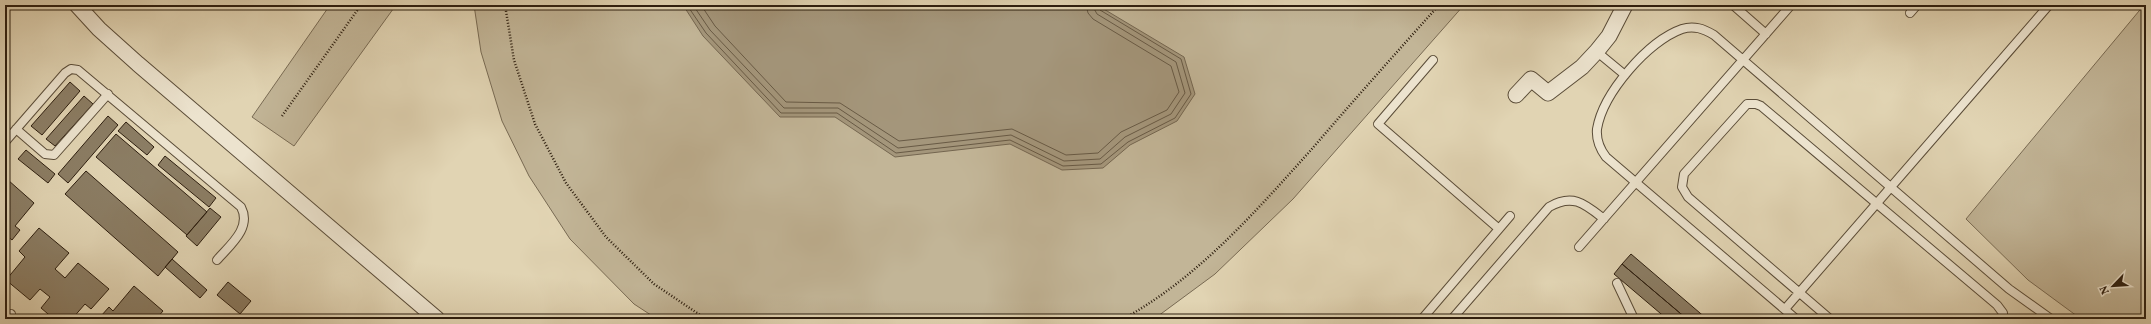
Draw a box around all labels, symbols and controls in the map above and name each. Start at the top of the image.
north arrow [2093,266,2133,306]
text: N [2097,283,2114,296]

